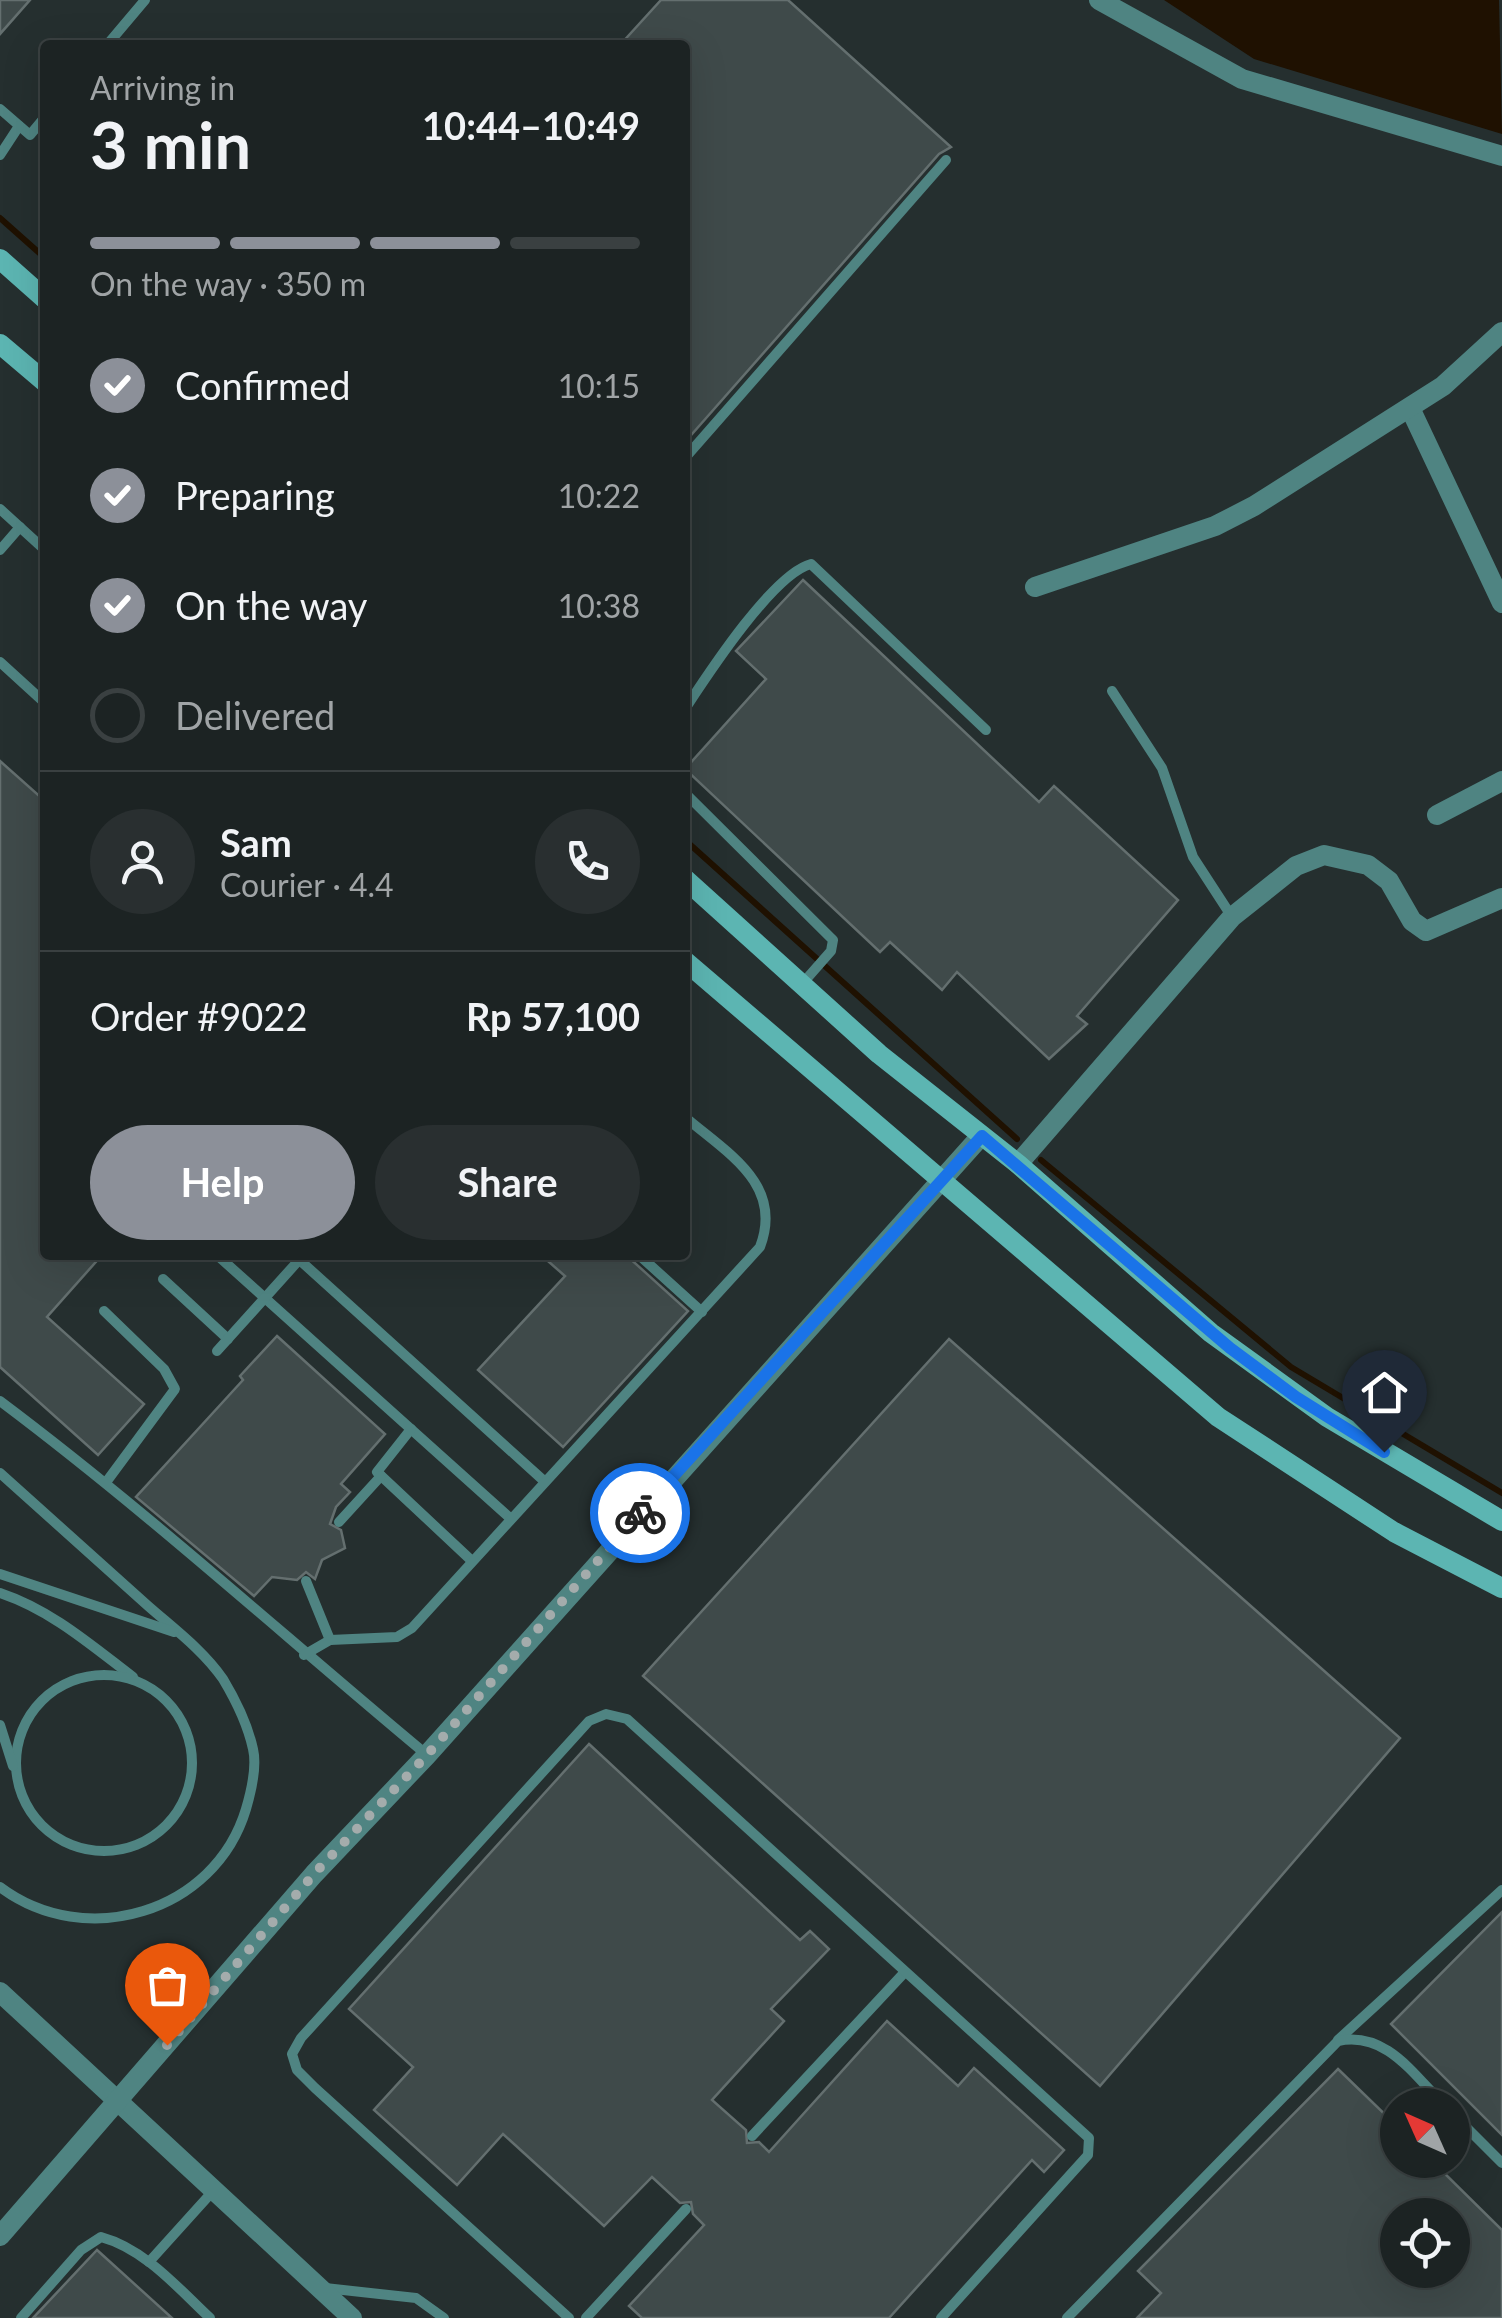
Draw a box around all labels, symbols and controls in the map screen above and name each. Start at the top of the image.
text: Arriving in [90,68,235,107]
text: 10:44–10:49 [422,102,640,148]
text: 3 min [90,105,251,183]
text: On the way · 350 m [90,264,366,303]
icon: check [90,358,145,413]
text: Confirmed [175,362,351,408]
text: 10:15 [558,366,640,405]
icon: check [90,468,145,523]
text: Preparing [175,472,335,518]
text: 10:22 [558,476,640,515]
icon: check [90,578,145,633]
text: On the way [175,582,367,628]
text: 10:38 [558,586,640,625]
text: Delivered [175,692,335,738]
button: person [90,809,195,914]
button: phone [535,809,640,914]
text: Sam [220,819,292,865]
text: Courier · 4.4 [220,865,394,904]
text: Order #9022 [90,993,307,1039]
text: Rp 57,100 [466,993,640,1039]
button: Help [90,1125,355,1240]
button: Share [375,1125,640,1240]
pin [1342,1350,1427,1453]
icon: home [1357,1365,1412,1420]
courier [590,1463,690,1563]
icon: bike [613,1486,668,1541]
pin [125,1943,210,2046]
icon: bag [140,1958,195,2013]
north arrow [1380,2088,1470,2178]
map controls [1380,2088,1470,2288]
button: locate [1380,2198,1470,2288]

